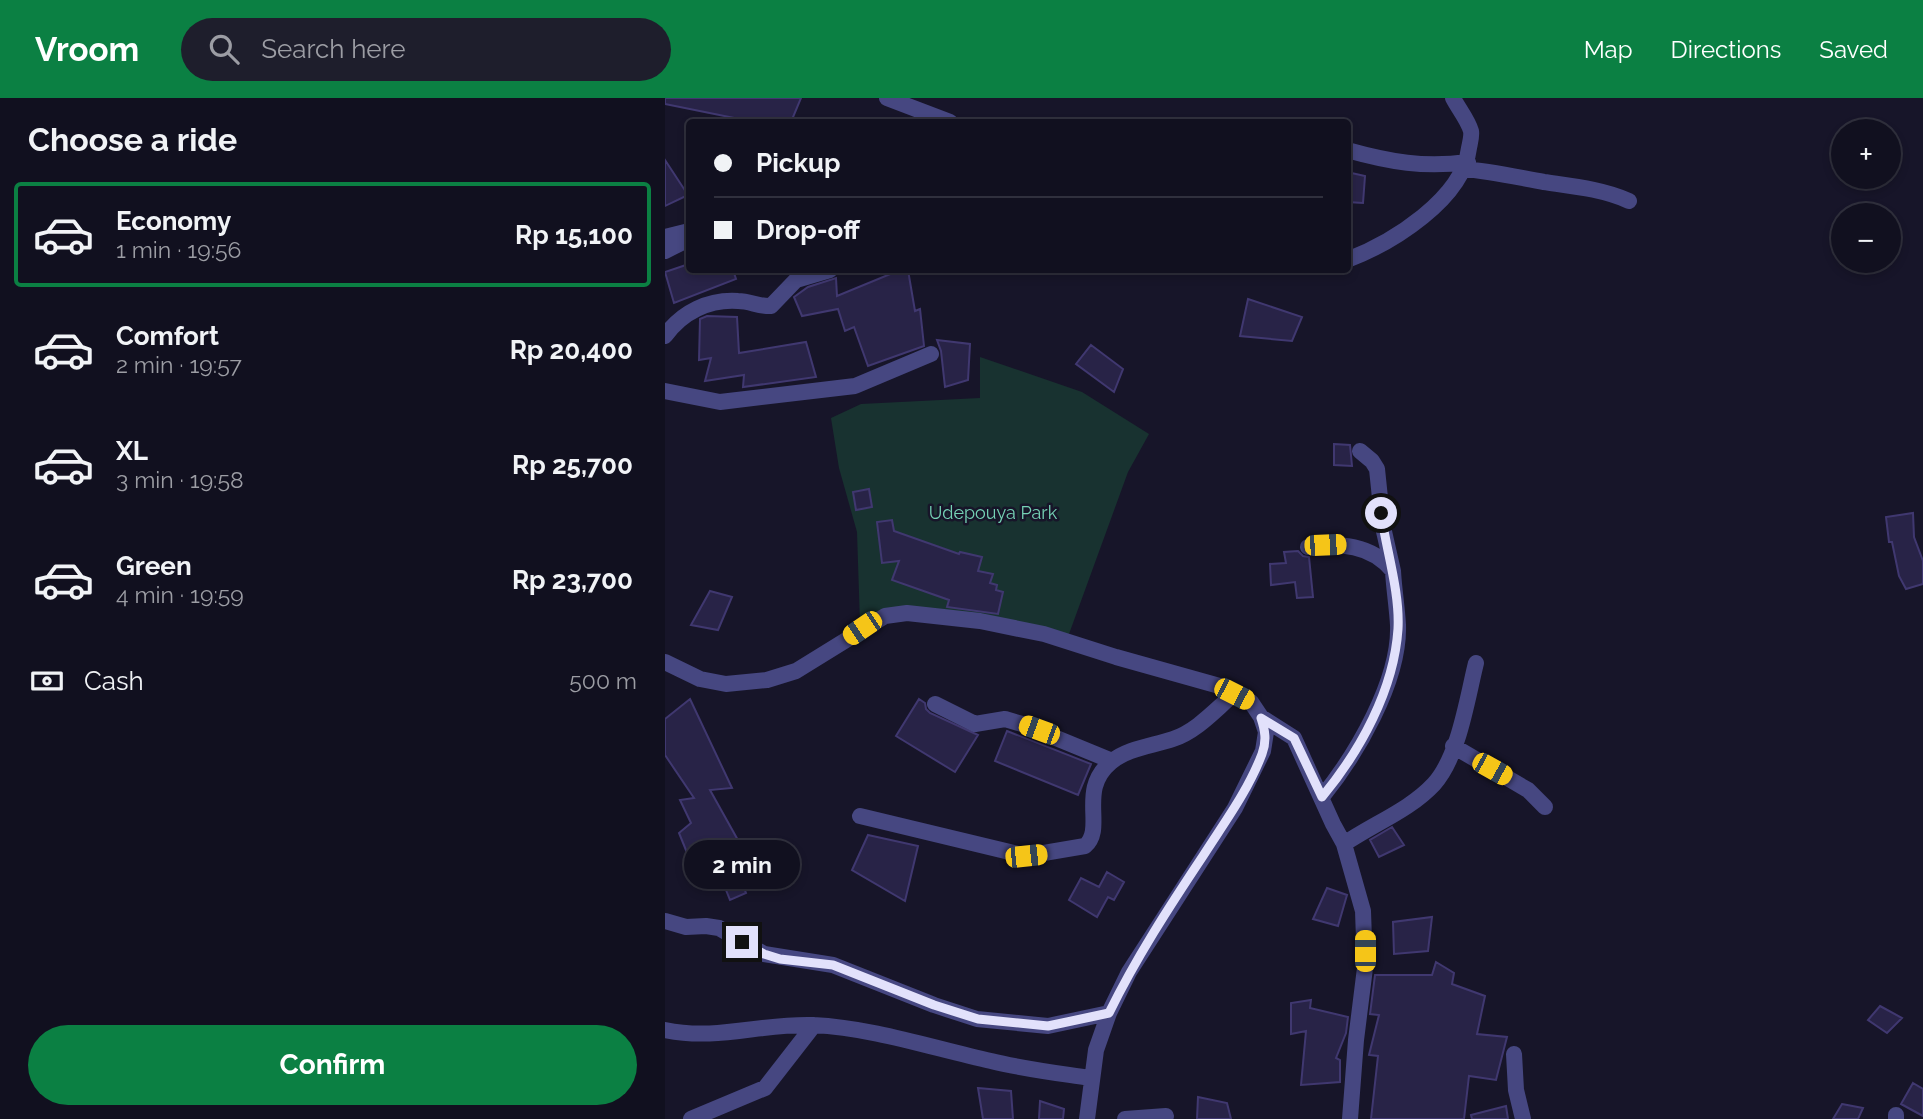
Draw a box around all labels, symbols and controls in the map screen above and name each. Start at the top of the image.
search box [181,18,671,81]
text: Vroom [35,30,139,69]
icon: search [205,30,243,68]
text: Search here [261,34,406,64]
text: Map [1584,35,1633,64]
text: Directions [1671,35,1781,64]
text: Saved [1819,35,1888,64]
map controls [1831,119,1901,273]
button: + [1831,119,1901,189]
text: Choose a ride [28,121,237,158]
text: Pickup [756,148,841,178]
icon: car [32,203,95,266]
button: − [1831,203,1901,273]
text: Economy [116,206,231,236]
text: Drop-off [756,215,860,245]
text: Rp 15,100 [515,220,633,250]
text: 1 min · 19:56 [116,236,241,263]
icon: car [32,318,95,381]
text: Comfort [116,321,219,351]
text: Rp 20,400 [510,335,633,365]
text: 2 min · 19:57 [116,351,242,378]
icon: car [32,433,95,496]
text: XL [116,436,148,466]
text: Rp 25,700 [512,450,633,480]
text: 3 min · 19:58 [116,466,244,493]
route start [1365,497,1397,529]
park label: Udepouya Park [929,502,1058,523]
car [1304,534,1347,556]
icon: car [32,548,95,611]
text: Green [116,551,192,581]
text: Rp 23,700 [512,565,633,595]
text: 4 min · 19:59 [116,581,244,608]
car [839,608,886,648]
icon: cash [28,662,66,700]
text: Cash [84,666,144,696]
text: 500 m [569,667,637,694]
car [1211,675,1258,713]
car [1016,713,1063,747]
car [1469,750,1516,788]
callout: 2 min [684,840,800,890]
car [1005,843,1048,869]
text: 2 min [712,851,772,878]
route end [726,926,758,958]
car [1355,930,1376,972]
button: Confirm [28,1025,637,1105]

